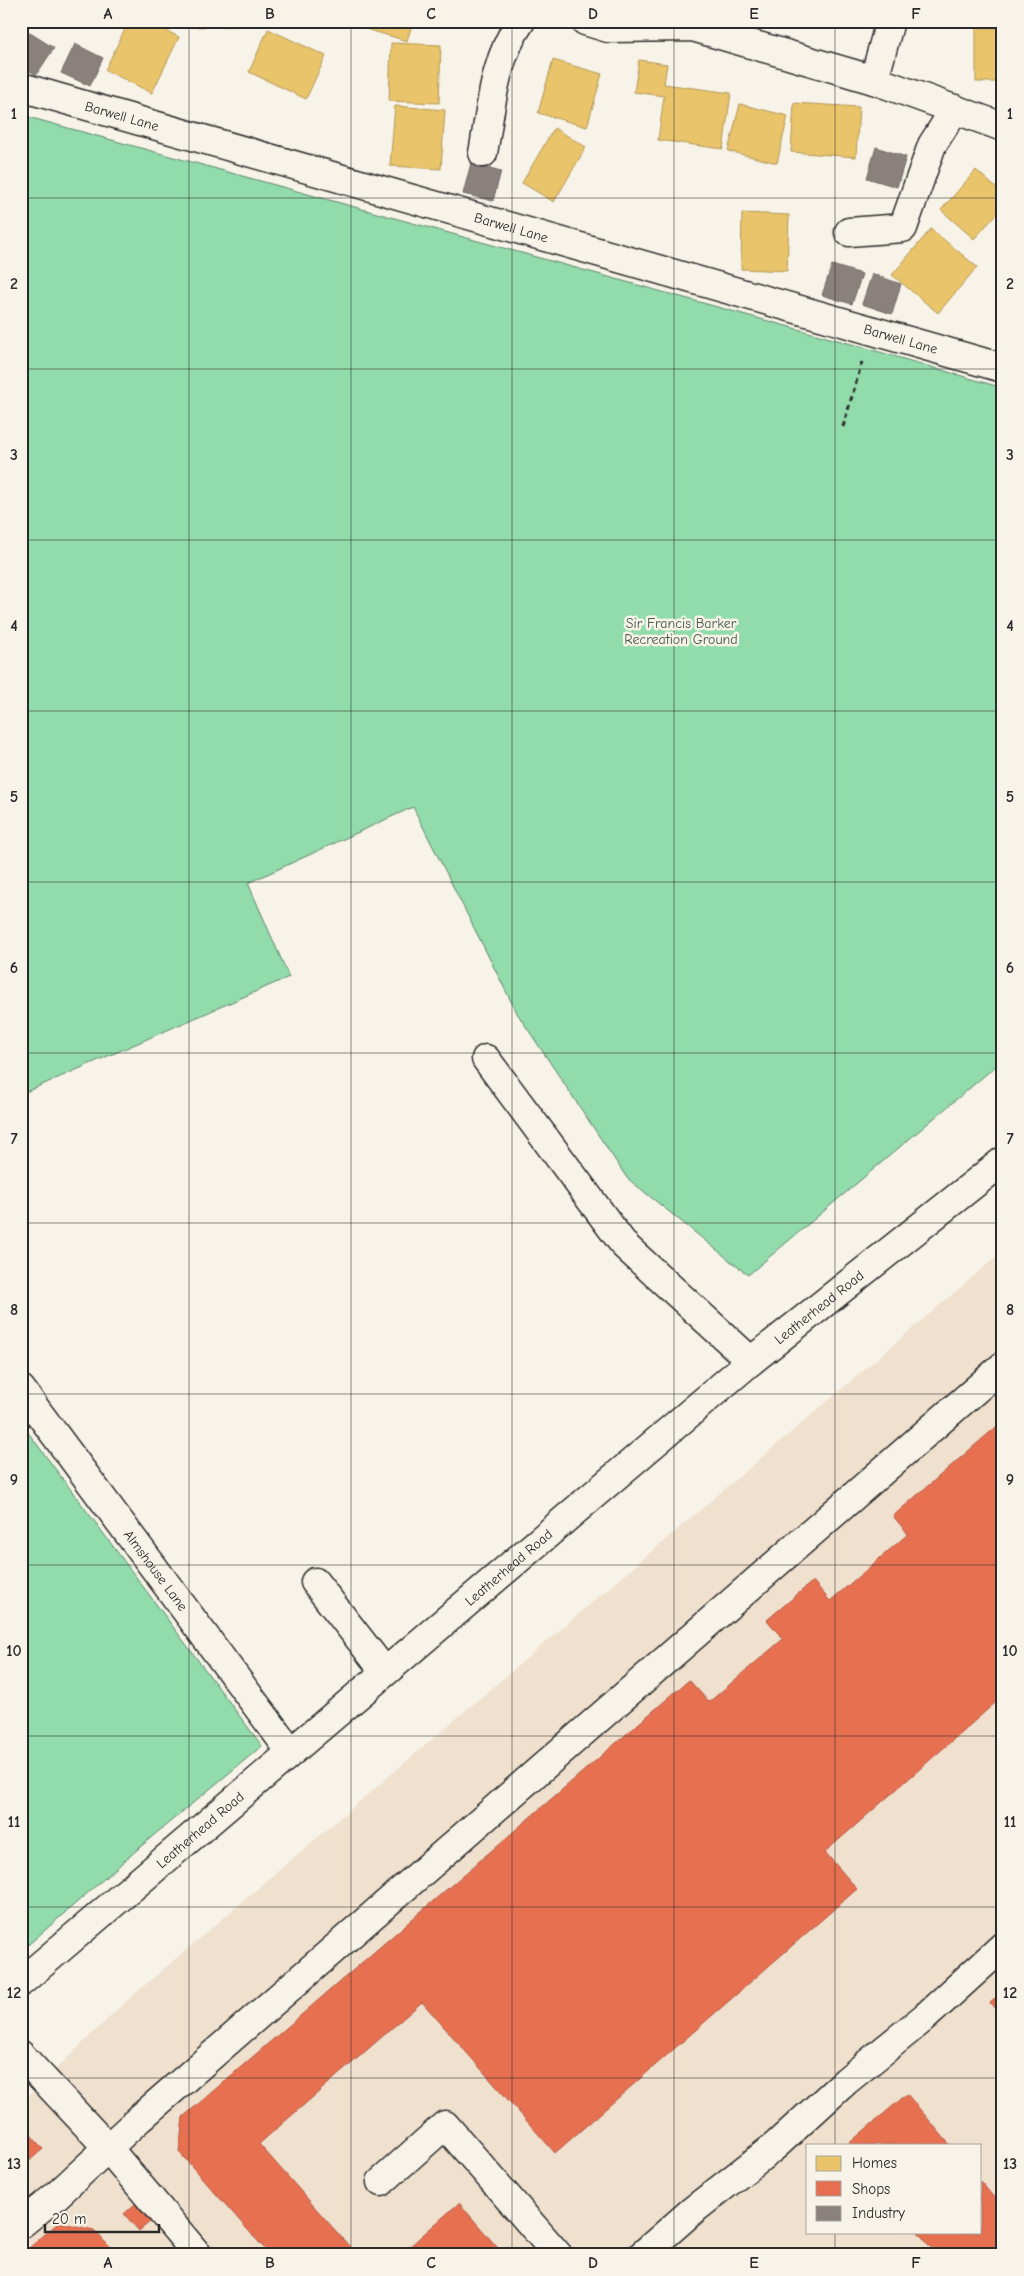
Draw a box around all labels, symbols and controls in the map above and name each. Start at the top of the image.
text: A [104,5,113,23]
text: B [265,5,275,23]
text: C [426,5,436,23]
text: D [588,5,598,23]
text: E [749,5,759,23]
text: F [911,5,921,23]
street label: Barwell Lane [83,97,161,135]
text: 1 [11,105,17,123]
text: 1 [1007,105,1013,123]
street label: Barwell Lane [472,209,550,246]
text: 2 [10,275,18,293]
text: 2 [1006,275,1014,293]
street label: Barwell Lane [862,320,940,357]
text: 3 [10,446,18,464]
text: 3 [1006,446,1014,464]
park label: Sir Francis Barker Recreation Ground [624,615,738,648]
text: 4 [10,617,18,635]
text: 4 [1006,617,1014,635]
text: 5 [10,788,18,806]
text: 5 [1006,788,1014,806]
text: 6 [10,959,18,977]
text: 6 [1006,959,1014,977]
text: 7 [10,1130,18,1148]
text: 7 [1006,1130,1014,1148]
street label: Leatherhead Road [771,1267,867,1348]
text: 8 [10,1301,18,1319]
text: 8 [1006,1301,1014,1319]
text: 9 [10,1471,18,1489]
text: 9 [1006,1471,1014,1489]
street label: Leatherhead Road [461,1525,556,1609]
street label: Almshouse Lane [120,1526,192,1614]
text: 10 [6,1642,22,1660]
text: 10 [1002,1642,1018,1660]
street label: Leatherhead Road [153,1788,247,1872]
text: 11 [8,1813,20,1831]
text: 11 [1004,1813,1016,1831]
text: 12 [7,1984,21,2002]
text: 12 [1003,1984,1017,2002]
legend [806,2144,982,2234]
text: Homes [852,2154,897,2172]
text: 13 [7,2155,21,2173]
text: 13 [1003,2155,1017,2173]
text: Shops [852,2180,890,2198]
scale bar [45,2201,159,2233]
text: Industry [852,2204,905,2222]
text: 20 m [52,2210,86,2228]
text: A [104,2254,113,2272]
text: B [265,2254,275,2272]
text: C [426,2254,436,2272]
text: D [588,2254,598,2272]
text: E [749,2254,759,2272]
text: F [911,2254,921,2272]

